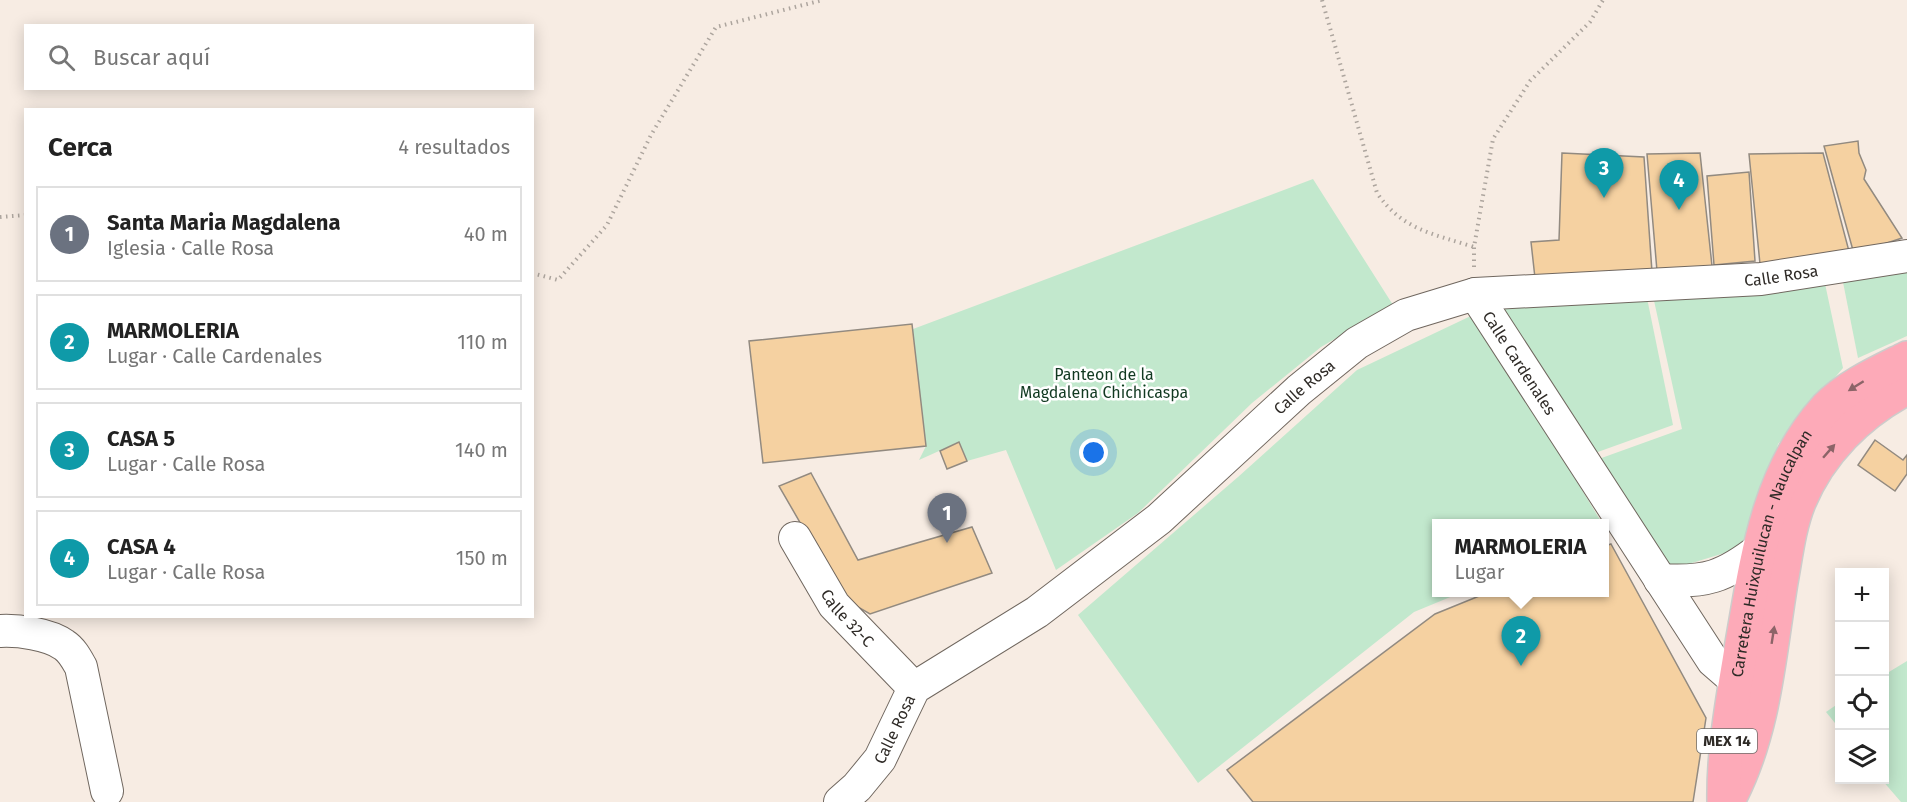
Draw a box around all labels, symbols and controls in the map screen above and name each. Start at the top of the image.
search box [24,24,534,90]
icon: search [45,41,78,74]
text: Buscar aquí [93,44,210,71]
text: Cerca [48,132,113,163]
text: 4 resultados [398,135,510,159]
pin: 3 [1584,148,1624,198]
pin: 4 [1660,160,1698,210]
text: Santa Maria Magdalena [107,209,341,236]
text: 1 [65,222,74,246]
text: 40 m [464,222,508,246]
text: Iglesia · Calle Rosa [107,236,274,260]
street label: Calle Rosa [1744,261,1819,289]
street label: Calle Cardenales [1479,307,1560,418]
text: MARMOLERIA [107,317,239,344]
text: 2 [64,330,75,354]
text: 110 m [457,330,508,354]
text: Lugar · Calle Cardenales [107,344,322,368]
street label: Calle Rosa [1270,355,1339,418]
park label: Panteon de la Magdalena Chichicaspa [1020,365,1188,402]
one-way arrow [1848,381,1864,392]
text: CASA 5 [107,425,175,452]
street label: Carretera Huixquilucan - Naucalpan [1727,426,1816,679]
text: 3 [64,438,75,462]
text: 140 m [455,438,508,462]
your location [1079,438,1108,467]
one-way arrow [1822,444,1835,459]
text: Lugar · Calle Rosa [107,452,265,476]
pin: 1 [928,494,966,543]
popup [1432,519,1609,597]
text: CASA 4 [107,533,176,560]
text: MARMOLERIA [1455,533,1586,560]
text: 4 [64,546,75,570]
text: 150 m [456,546,508,570]
text: Lugar · Calle Rosa [107,560,265,584]
text: Lugar [1455,560,1504,584]
map controls [1835,568,1889,784]
button: + [1835,568,1889,622]
street label: Calle 32-C [817,586,878,650]
pin: 2 [1502,616,1540,666]
button: − [1835,622,1889,676]
one-way arrow [1768,625,1777,644]
button: locate [1835,676,1889,730]
street label: Calle Rosa [870,691,919,767]
road number: MEX 14 [1697,729,1757,753]
button: layers [1835,730,1889,784]

